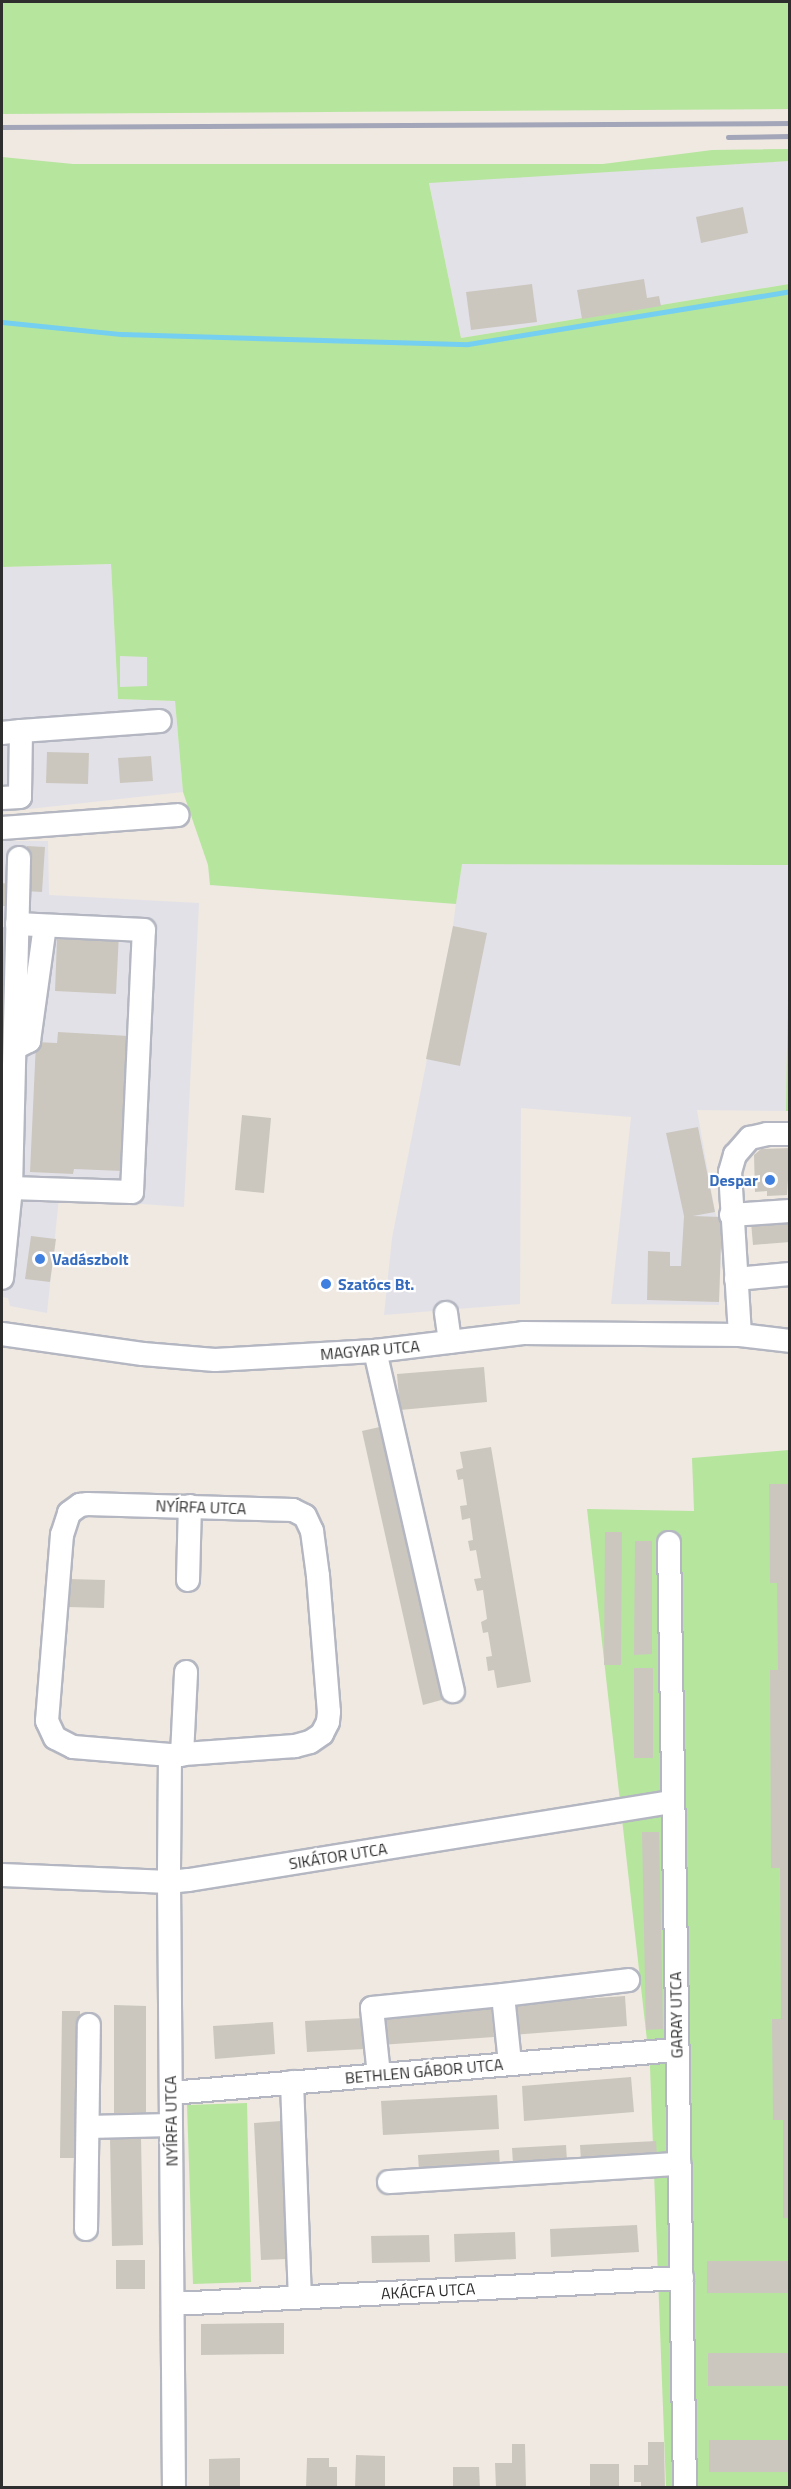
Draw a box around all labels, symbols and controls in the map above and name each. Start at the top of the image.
place label: Despar [709,1170,758,1190]
marker: Despar [763,1173,777,1187]
place label: Vadászbolt [52,1249,129,1269]
marker: Vadászbolt [33,1252,47,1266]
place label: Szatócs Bt. [338,1274,414,1294]
marker: Szatócs Bt. [319,1277,333,1291]
street label: MAGYAR UTCA [319,1336,421,1364]
street label: NYÍRFA UTCA [155,1496,247,1518]
street label: SIKÁTOR UTCA [287,1839,389,1873]
street label: GARAY UTCA [666,1971,686,2059]
street label: BETHLEN GÁBOR UTCA [344,2055,504,2087]
street label: NYÍRFA UTCA [161,2075,181,2167]
street label: AKÁCFA UTCA [380,2279,476,2303]

